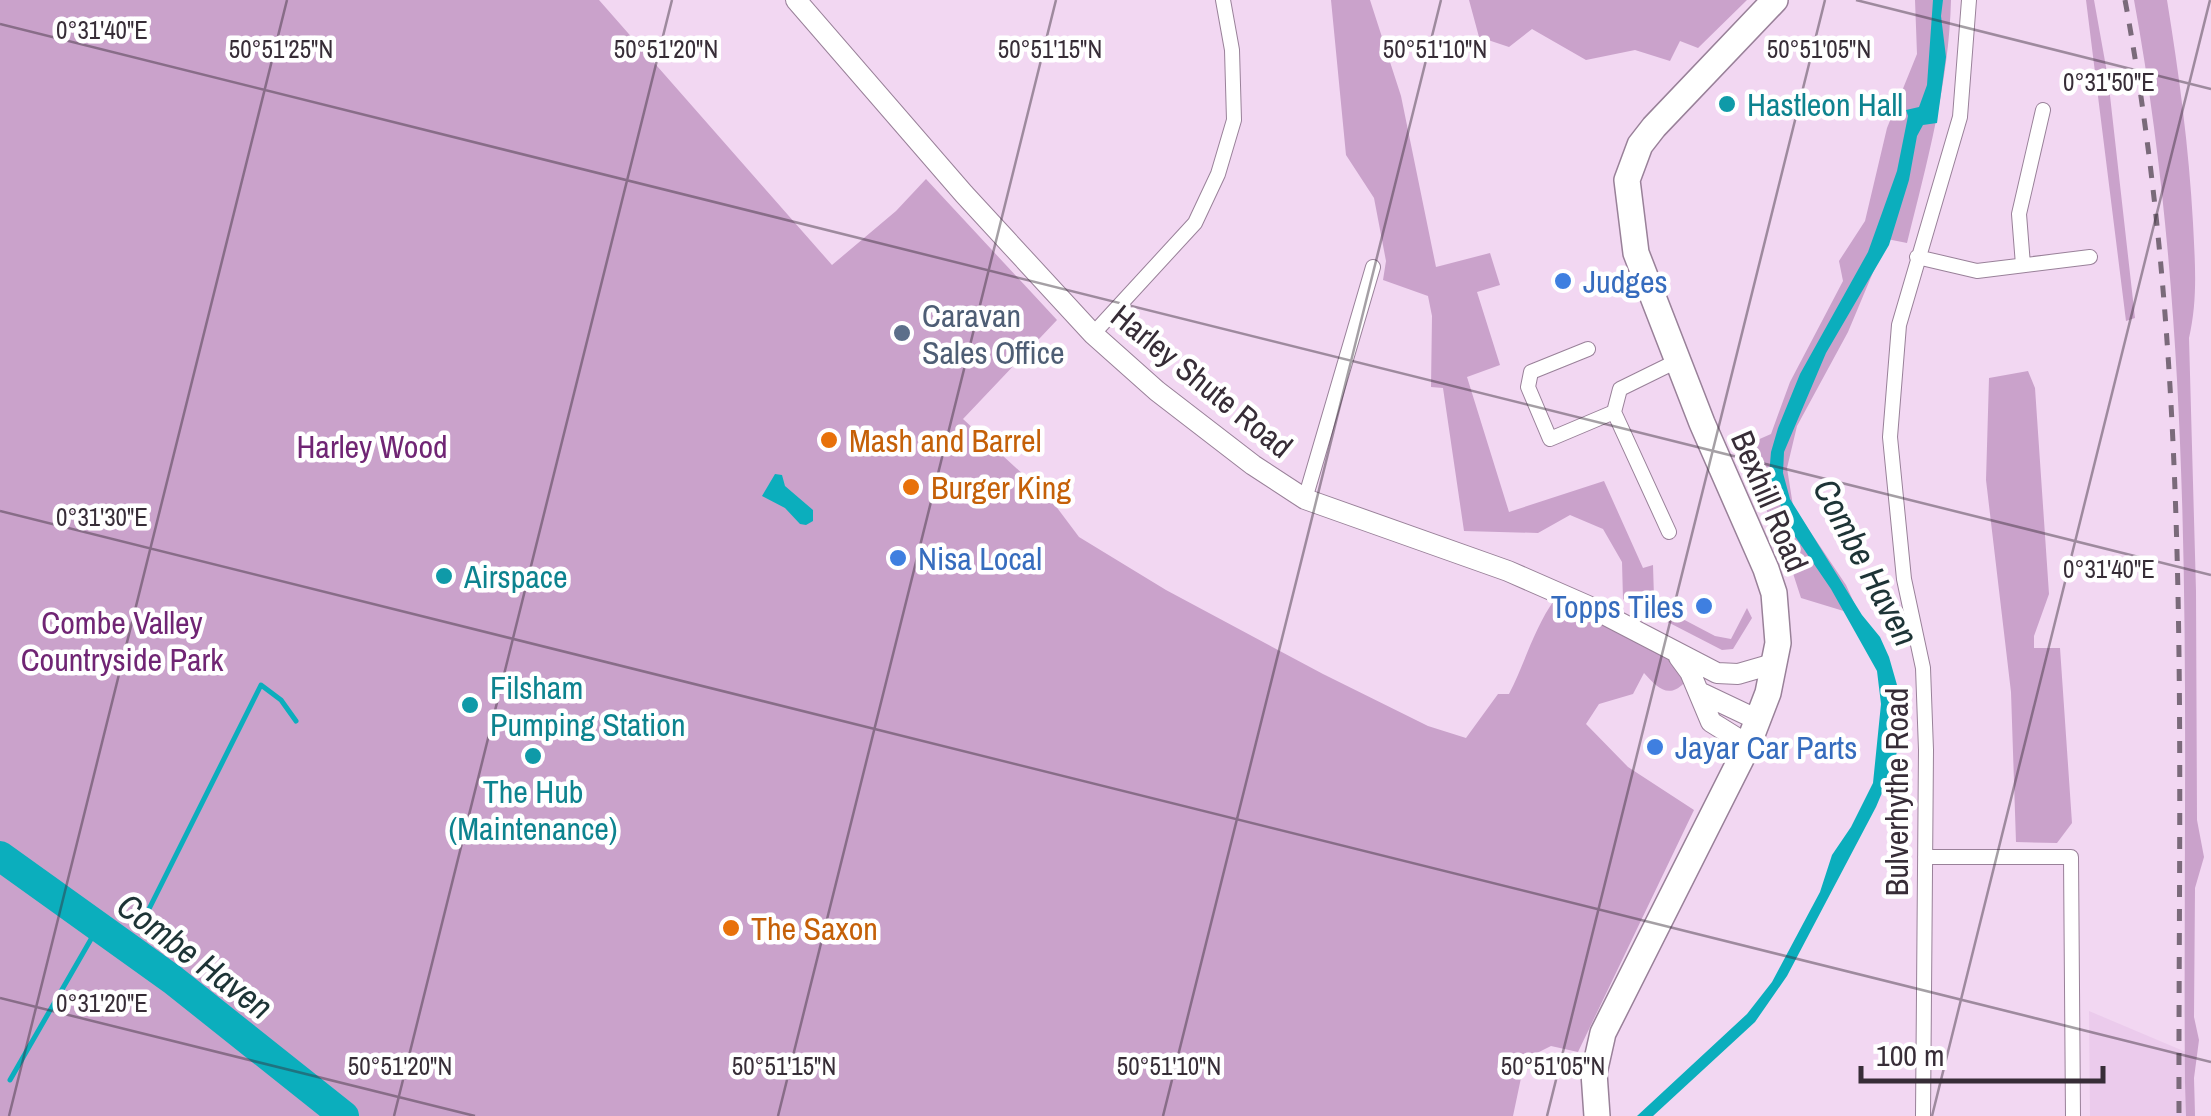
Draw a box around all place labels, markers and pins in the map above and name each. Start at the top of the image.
place label: Hastleon Hall [1747,83,1903,126]
marker: Hastleon Hall [1716,93,1738,115]
place label: Judges [1583,260,1668,303]
marker: Judges [1552,270,1574,292]
place label: Caravan Sales Office [922,294,1065,374]
marker: Caravan Sales Office [891,322,913,344]
place label: Mash and Barrel [849,419,1042,462]
marker: Mash and Barrel [818,429,840,451]
place label: Burger King [931,466,1071,509]
marker: Burger King [900,476,922,498]
place label: Nisa Local [918,537,1042,580]
marker: Nisa Local [887,547,909,569]
place label: Airspace [463,555,568,598]
marker: Airspace [433,565,455,587]
place label: Topps Tiles [1551,585,1684,628]
marker: Topps Tiles [1693,595,1715,617]
place label: Filsham Pumping Station [490,666,686,746]
marker: Filsham Pumping Station [459,694,481,716]
place label: Jayar Car Parts [1675,726,1857,769]
marker: Jayar Car Parts [1644,736,1666,758]
marker: The Hub (Maintenance) [522,745,544,767]
place label: The Hub (Maintenance) [448,770,618,850]
place label: The Saxon [751,907,878,950]
marker: The Saxon [720,917,742,939]

